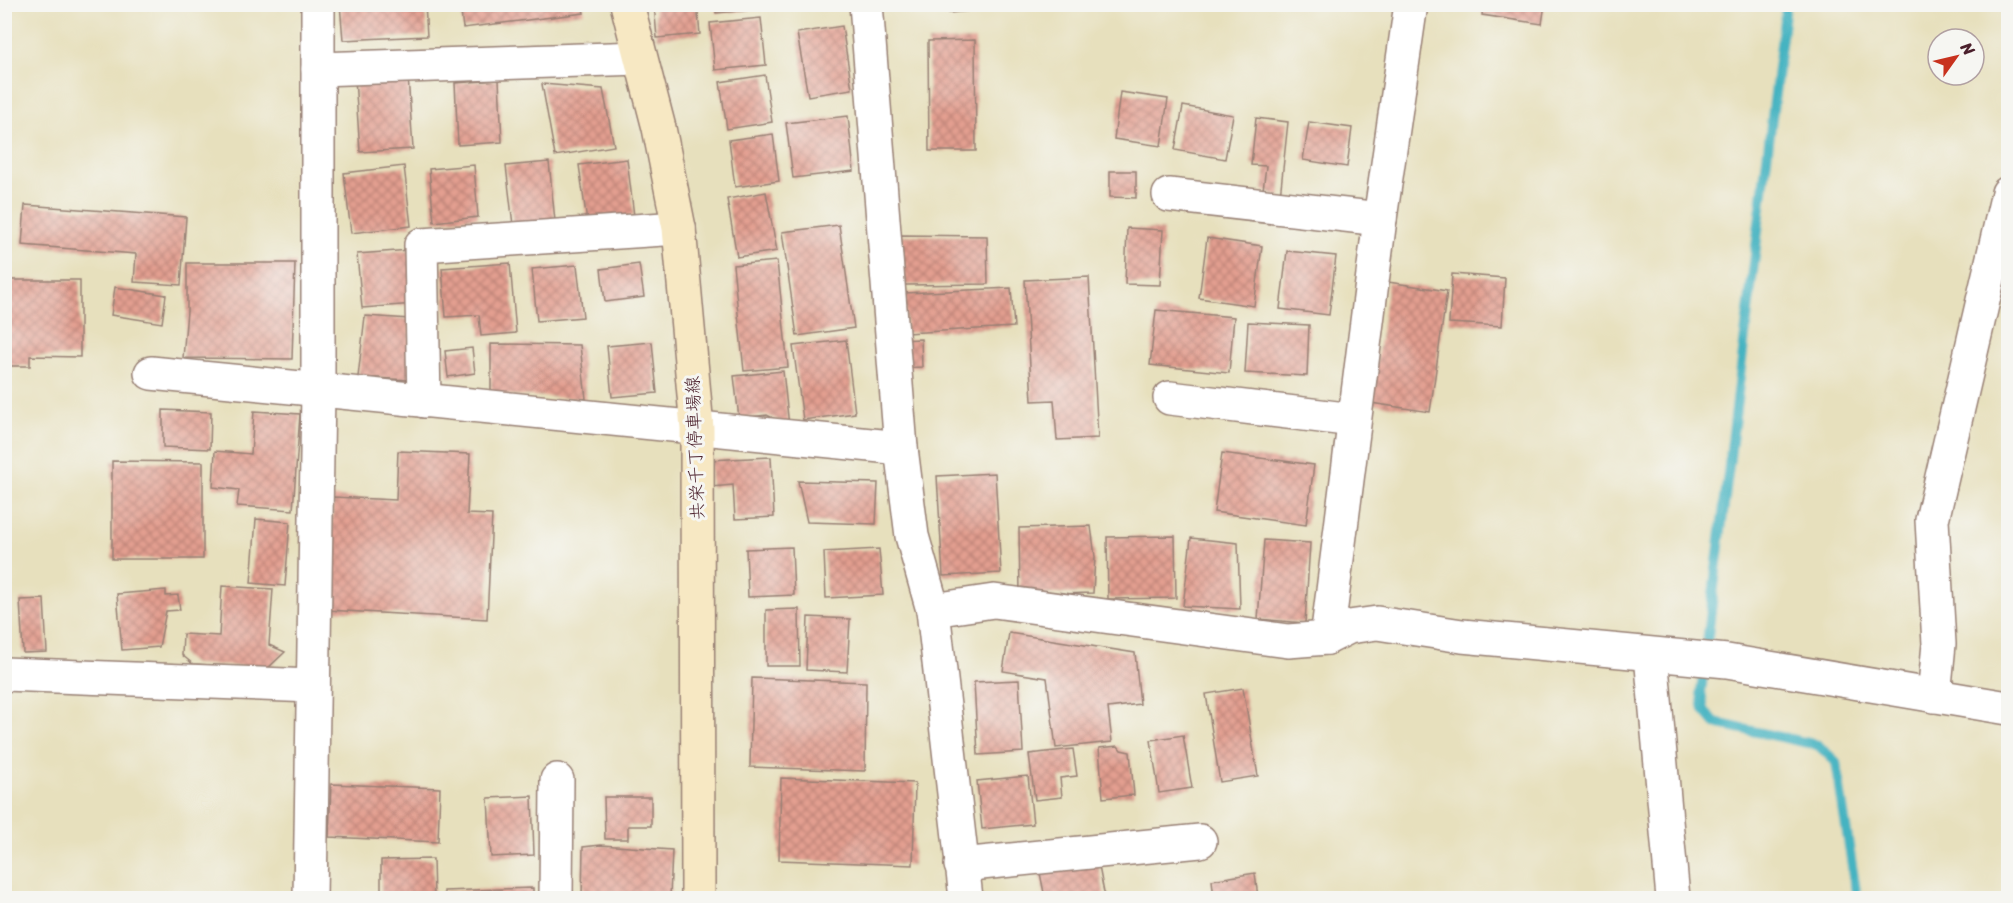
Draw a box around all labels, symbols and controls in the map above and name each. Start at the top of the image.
north arrow [1926,27,1986,87]
text: N [1952,35,1984,62]
street label: 共栄千丁停車場線 [676,375,714,521]

